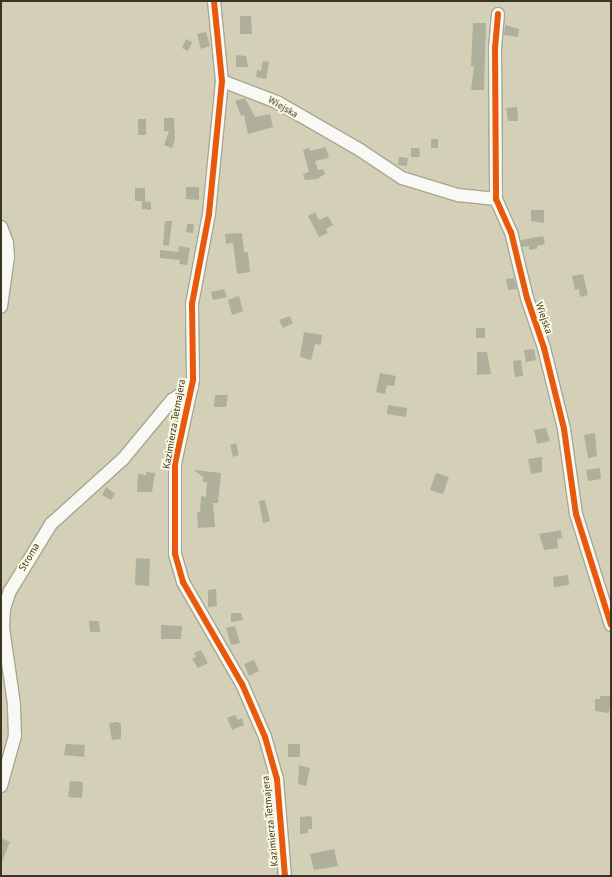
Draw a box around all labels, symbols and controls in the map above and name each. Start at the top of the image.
street label: Wiejska [266,94,300,120]
street label: Wiejska [533,301,555,335]
street label: Kazimierza Tetmajera [160,378,188,470]
street label: Stroma [16,541,42,573]
street label: Kazimierza Tetmajera [259,775,281,867]

